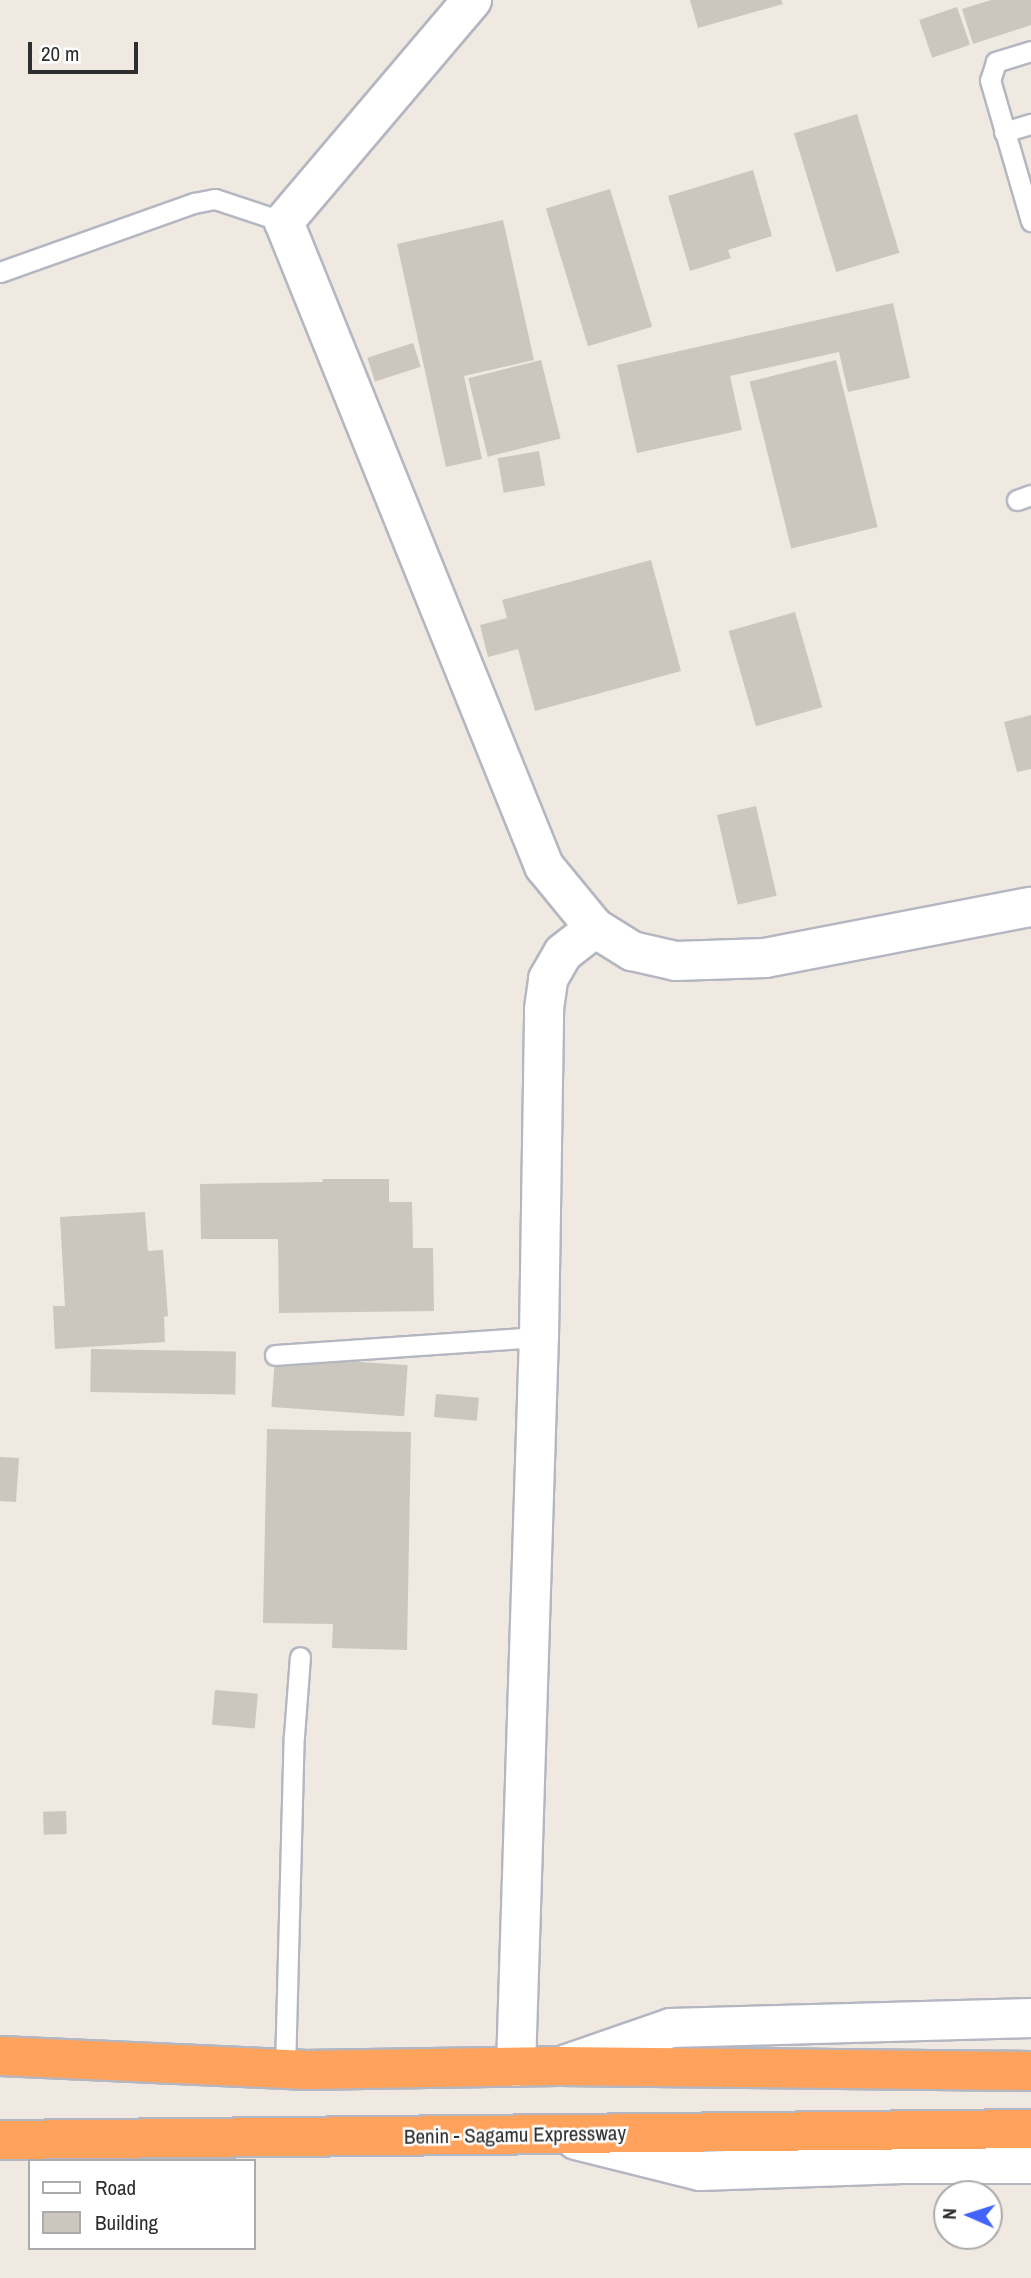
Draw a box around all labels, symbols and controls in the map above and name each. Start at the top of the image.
scale bar [32,28,142,72]
text: 20 m [41,39,79,68]
street label: Benin - Sagamu Expressway [404,2120,626,2150]
legend [28,2159,256,2250]
text: Road [95,2173,136,2202]
north arrow [933,2180,1003,2250]
text: Building [95,2208,158,2237]
text: N [936,2208,962,2220]

